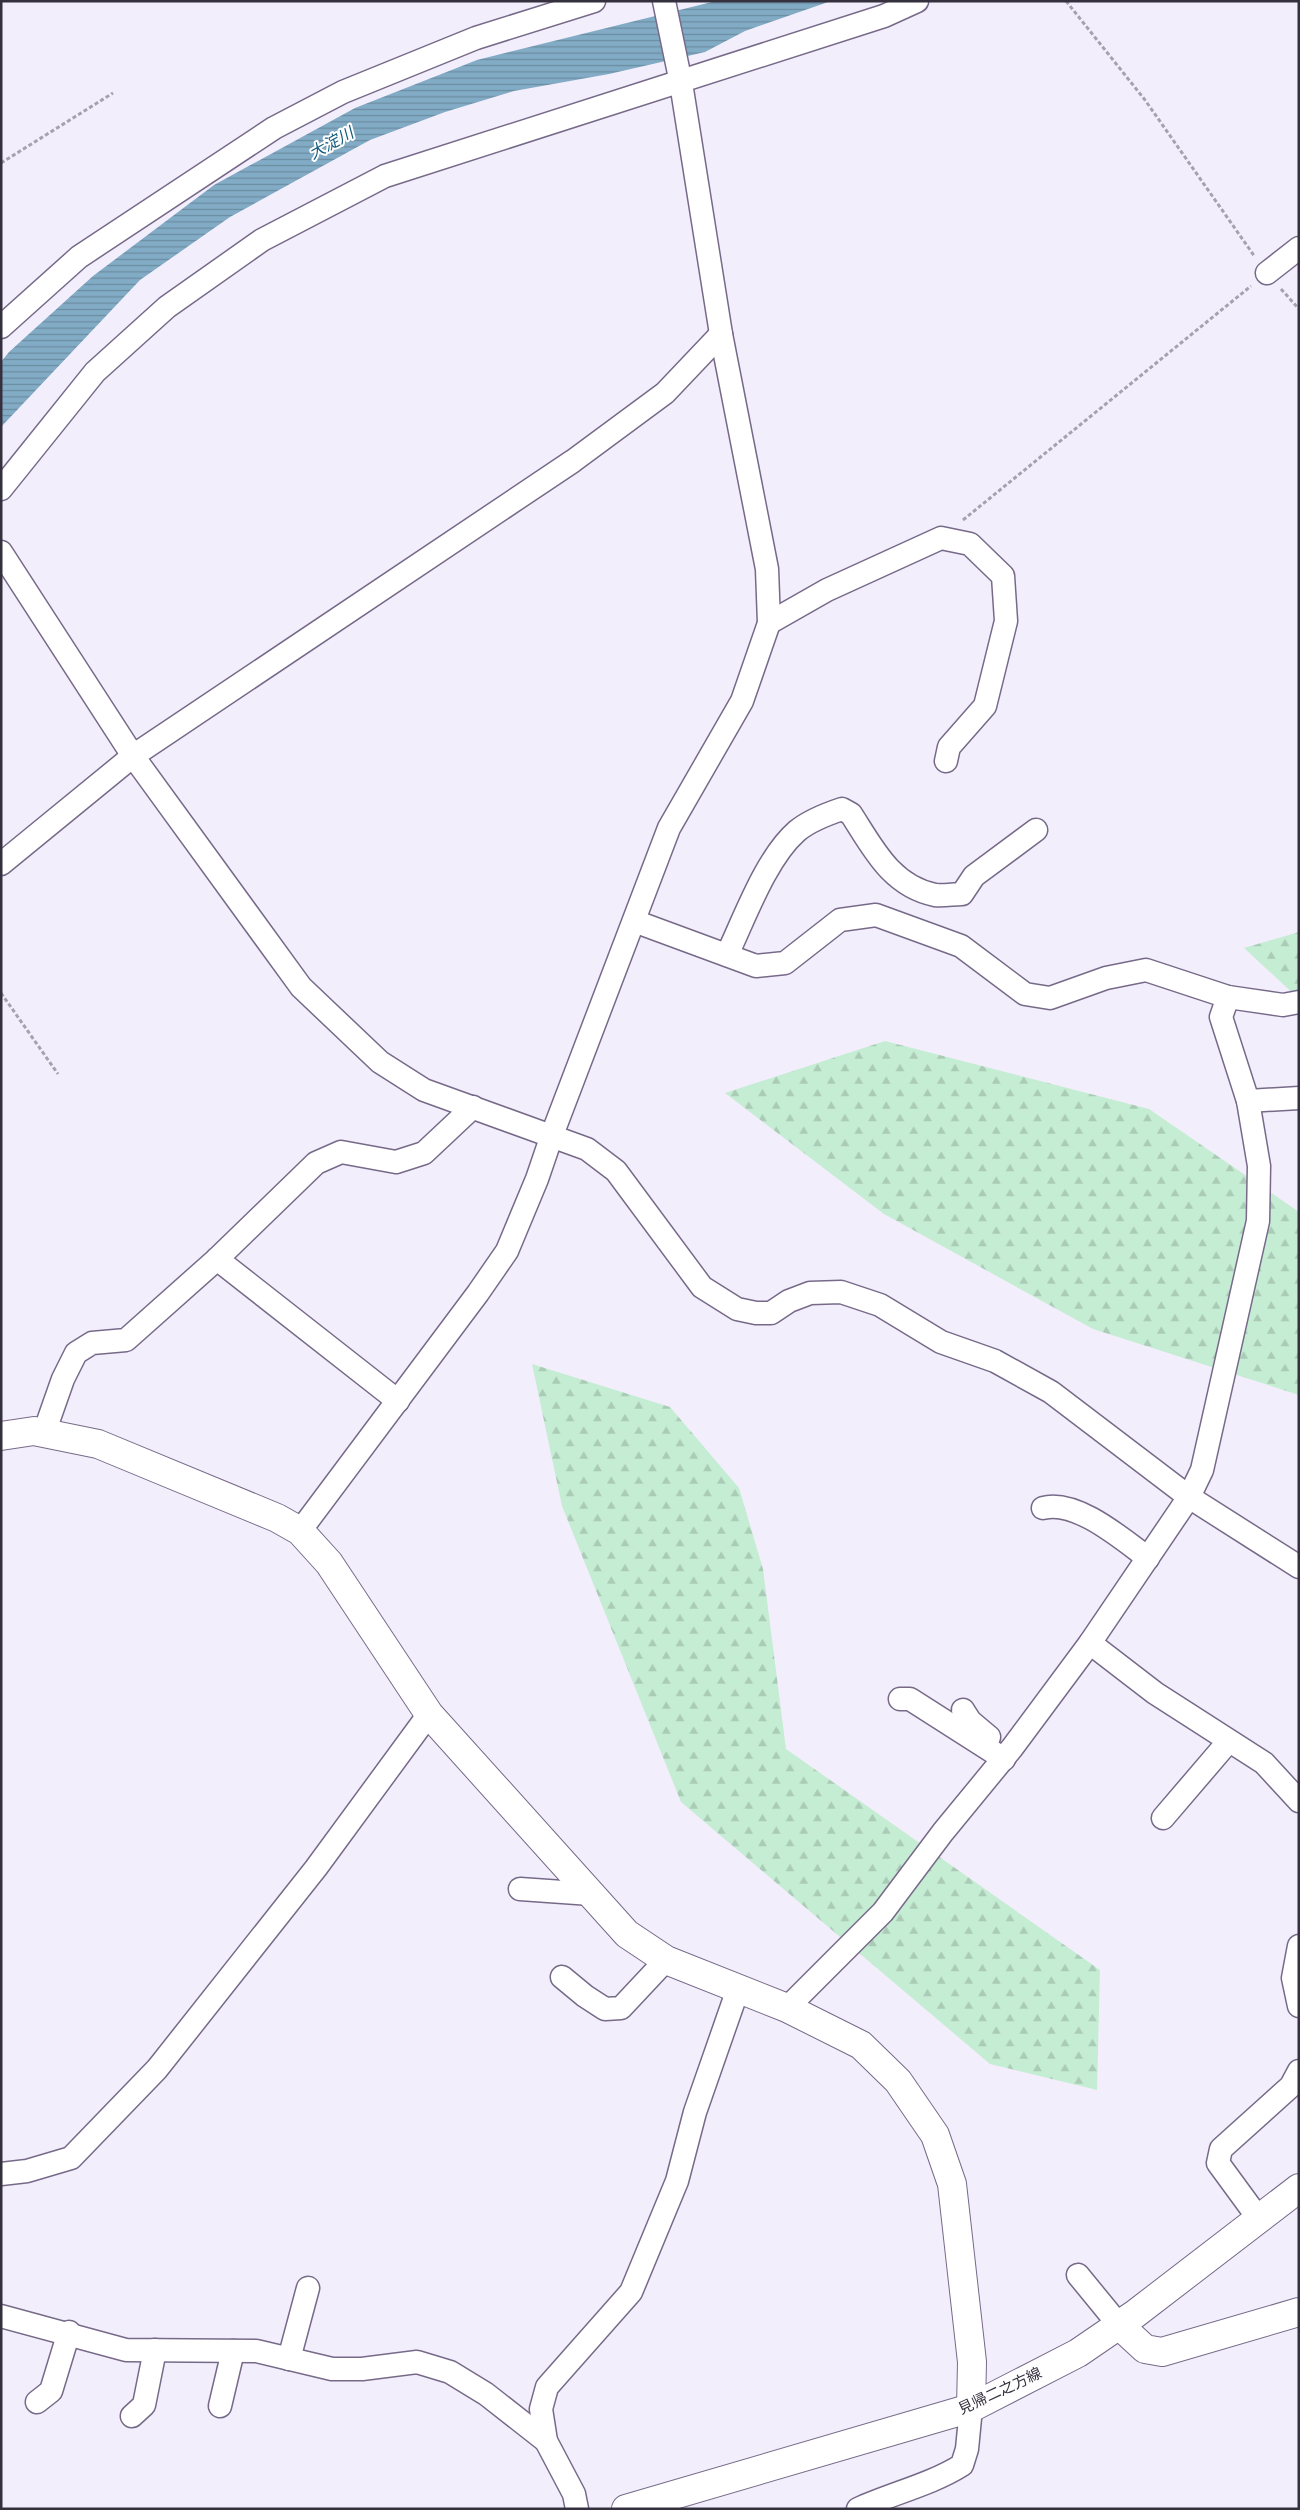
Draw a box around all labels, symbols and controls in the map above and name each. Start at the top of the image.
water label: 大淀川 [305,122,358,163]
street label: 見帰二之方線 [955,2364,1045,2418]

